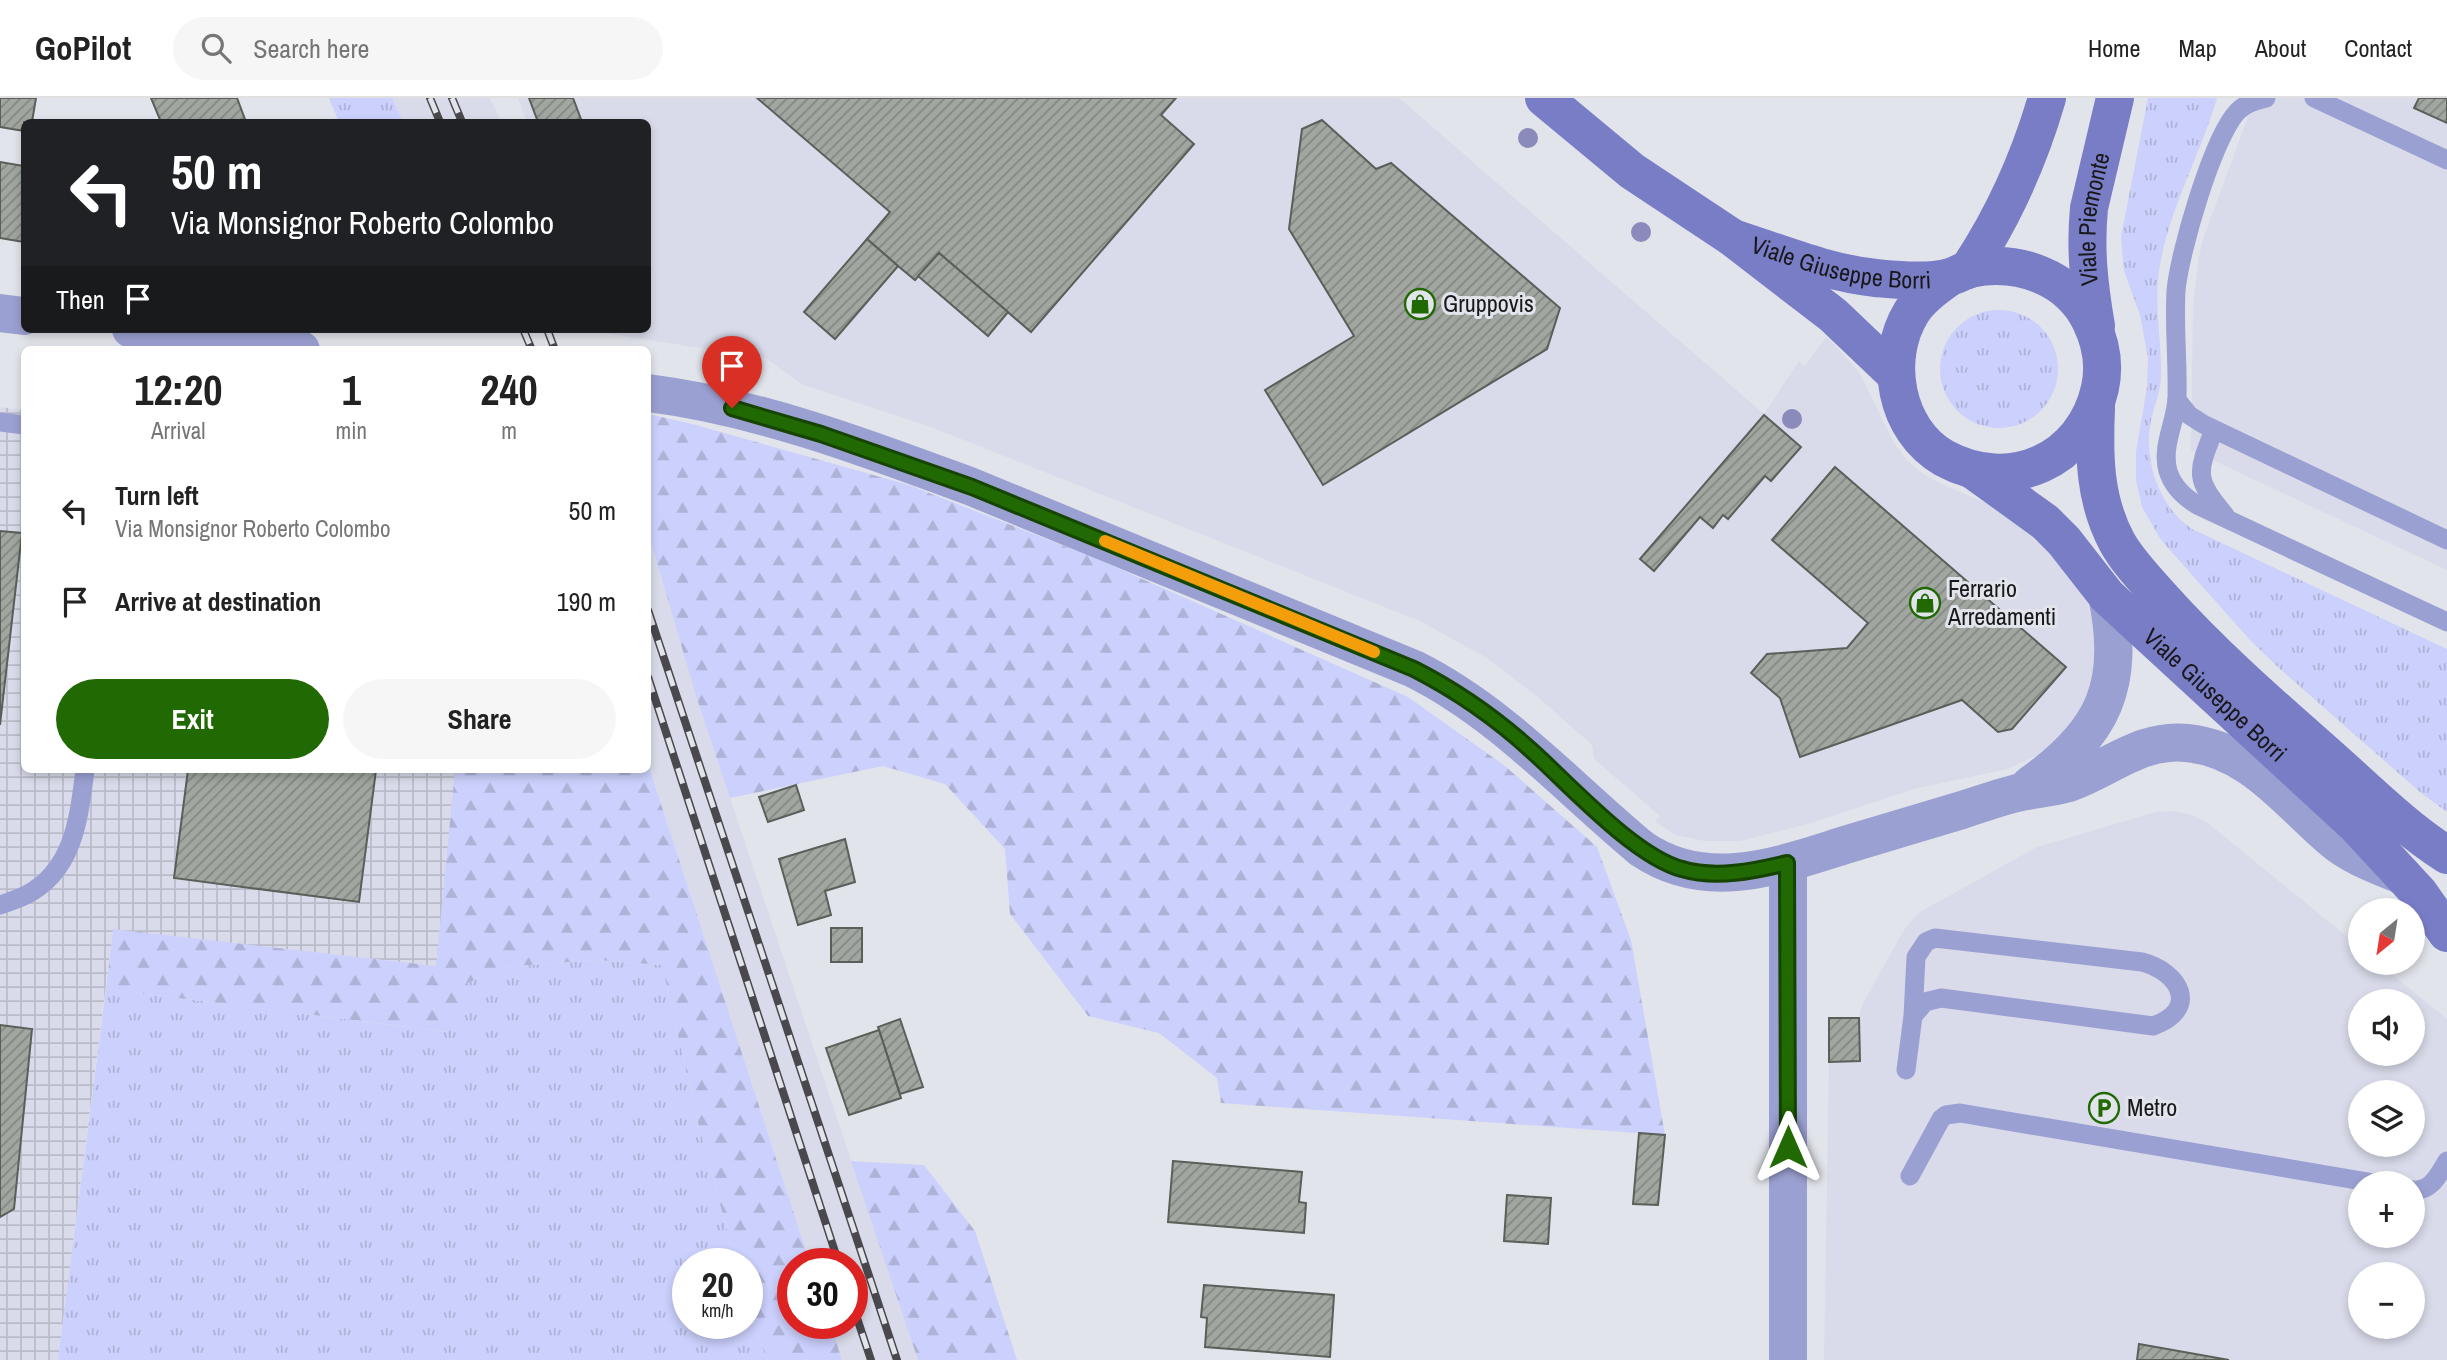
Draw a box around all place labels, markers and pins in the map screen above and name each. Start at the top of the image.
shop icon: Gruppovis [1403,287,1437,321]
place label: Gruppovis [1443,287,1534,319]
pin [702,336,762,408]
place label: Ferrario Arredamenti [1947,572,2056,632]
shop icon: Ferrario Arredamenti [1908,586,1942,620]
parking icon: Metro [2087,1091,2121,1125]
place label: Metro [2127,1091,2177,1123]

